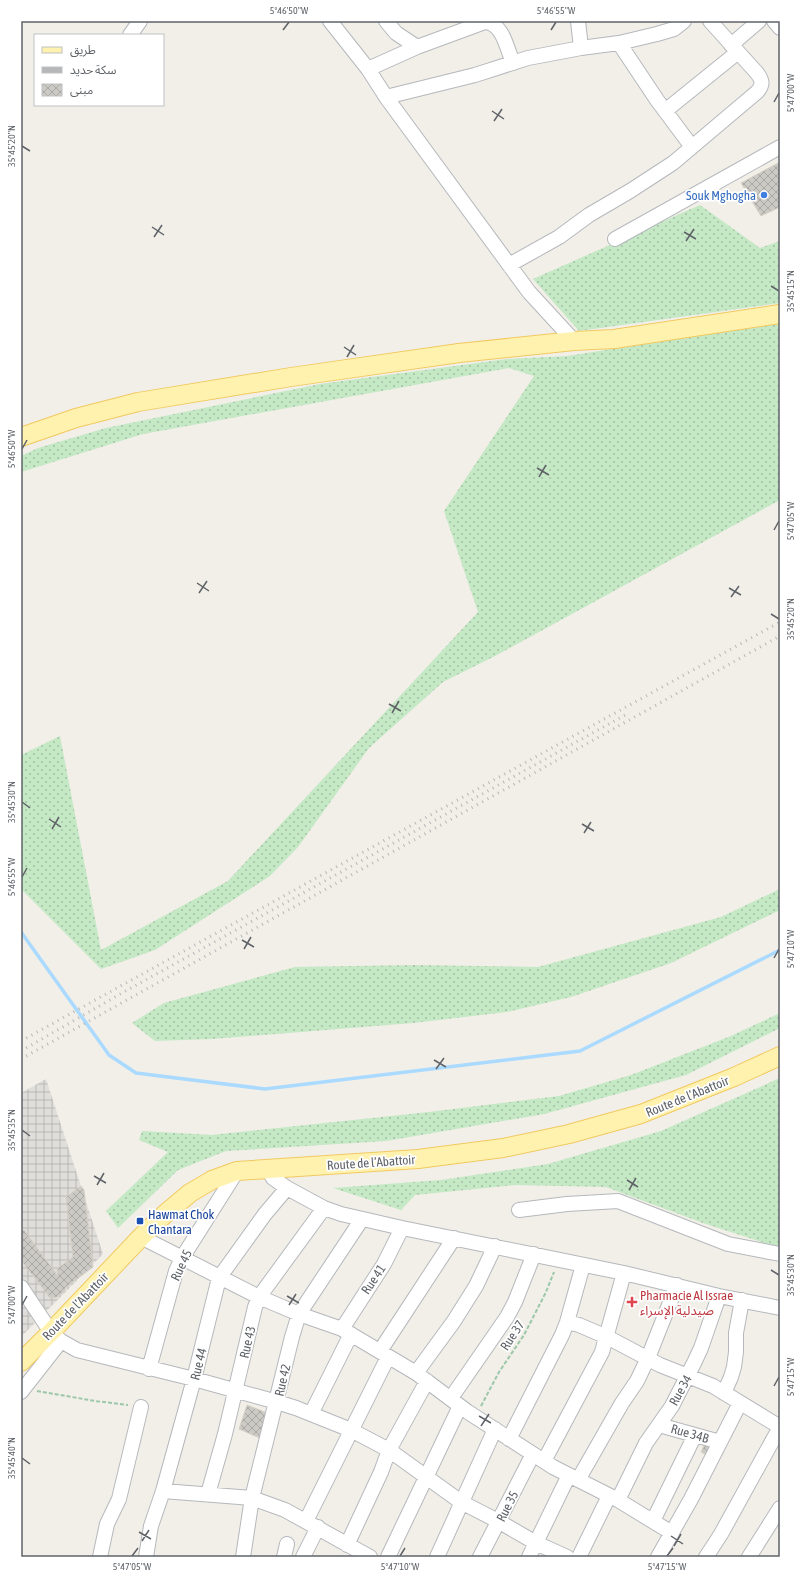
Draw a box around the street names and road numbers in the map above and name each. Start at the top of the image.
street label: Route de l’Abattoir [643,1073,731,1120]
street label: Route de l’Abattoir [326,1152,416,1173]
street label: Rue 45 [168,1247,195,1283]
street label: Rue 41 [358,1262,389,1297]
street label: Route de l’Abattoir [39,1269,112,1343]
street label: Rue 37 [497,1317,528,1353]
street label: Rue 43 [237,1325,258,1360]
street label: Rue 44 [187,1346,210,1382]
street label: Rue 42 [272,1363,293,1398]
street label: Rue 34 [666,1372,695,1408]
street label: Rue 34B [669,1421,711,1446]
street label: Rue 35 [493,1488,522,1524]

